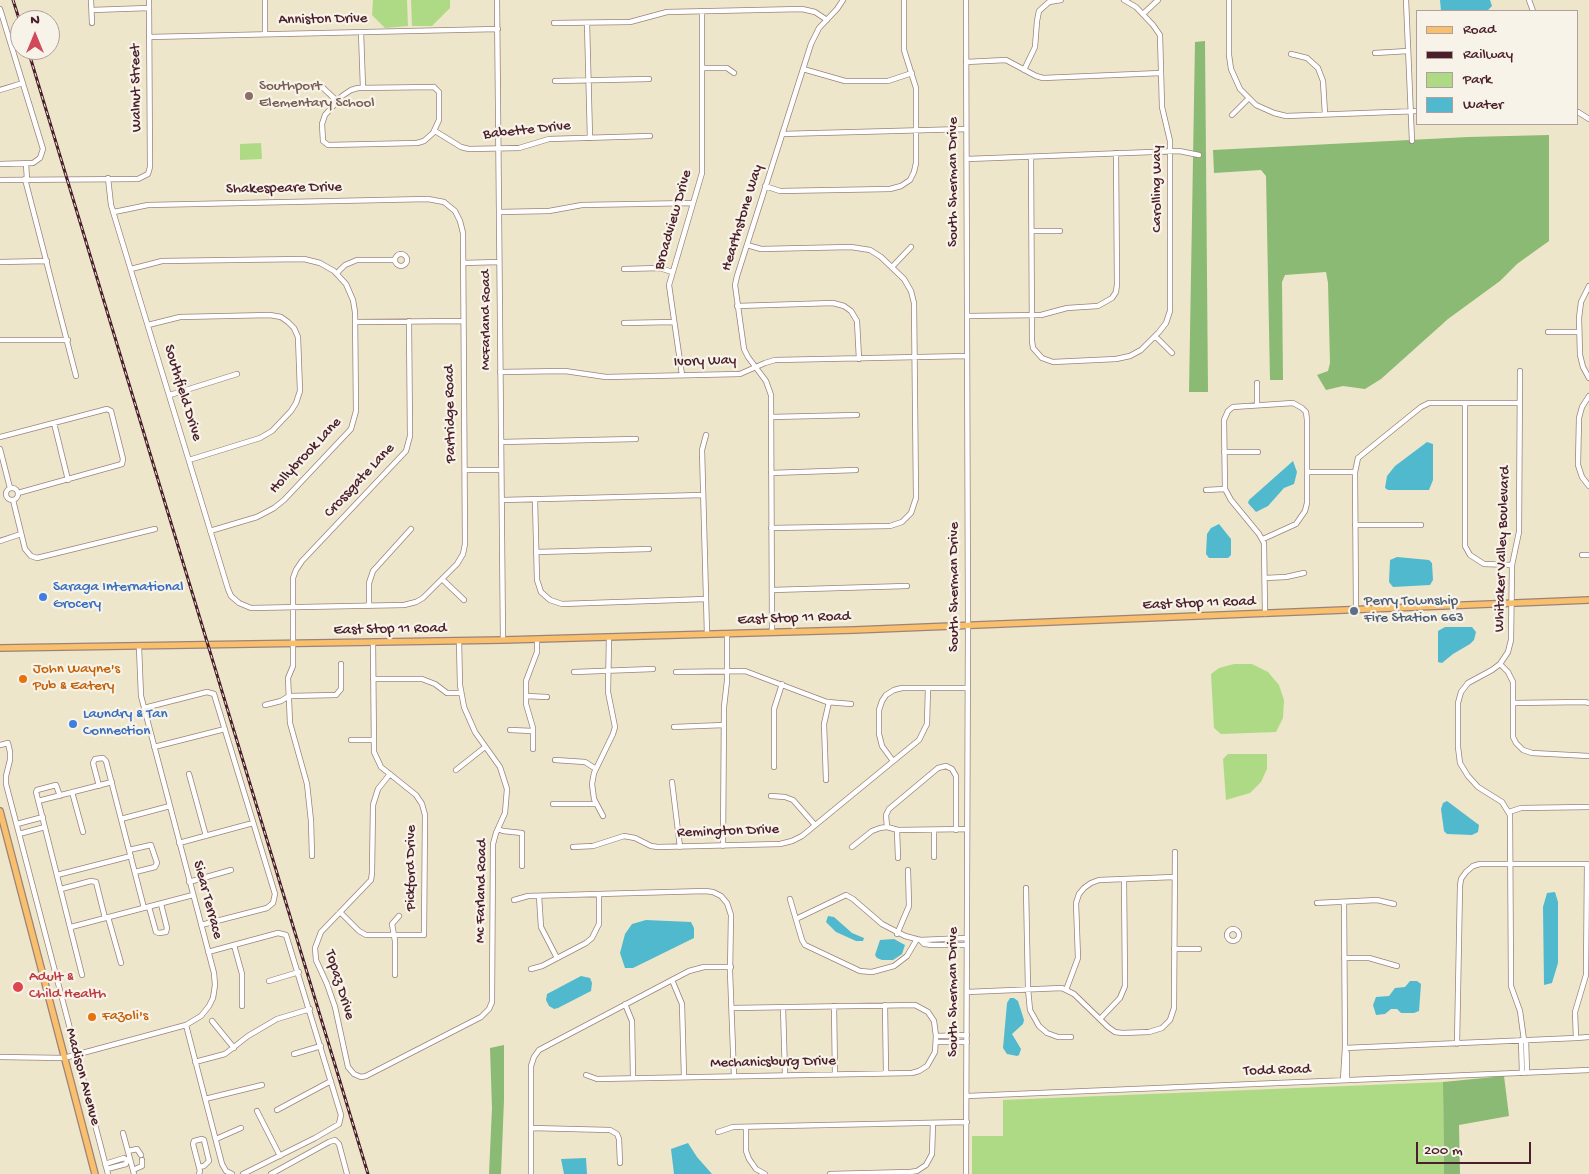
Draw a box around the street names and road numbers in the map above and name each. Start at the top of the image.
street label: Anniston Drive [278,10,368,30]
street label: Walnut Street [127,44,147,132]
street label: Babette Drive [482,117,572,145]
street label: South Sherman Drive [945,117,963,247]
street label: Carolling Way [1149,145,1167,233]
street label: Hearthstone Way [718,163,768,273]
street label: Broadview Drive [651,168,697,272]
street label: Shakespeare Drive [226,179,342,199]
street label: McFarland Road [478,270,496,370]
street label: Southfield Drive [159,343,205,443]
street label: Ivory Way [673,352,737,372]
street label: Partridge Road [441,365,461,463]
street label: Hollybrook Lane [266,414,346,498]
street label: Crossgate Lane [321,440,399,522]
street label: Whitaker Valley Boulevard [1491,466,1515,632]
street label: South Sherman Drive [946,522,964,652]
street label: East Stop 11 Road [1142,593,1256,615]
street label: East Stop 11 Road [737,608,851,630]
street label: East Stop 11 Road [333,620,447,640]
street label: Remington Drive [676,821,780,843]
street label: Pickford Drive [403,825,421,911]
street label: Mc Farland Road [472,839,492,943]
street label: Siear Terrace [188,859,226,941]
street label: South Sherman Drive [945,927,963,1057]
street label: Topaz Drive [320,948,358,1022]
street label: Madison Avenue [60,1026,104,1128]
street label: Mechanicsburg Drive [710,1053,836,1073]
street label: Todd Road [1243,1061,1311,1081]

